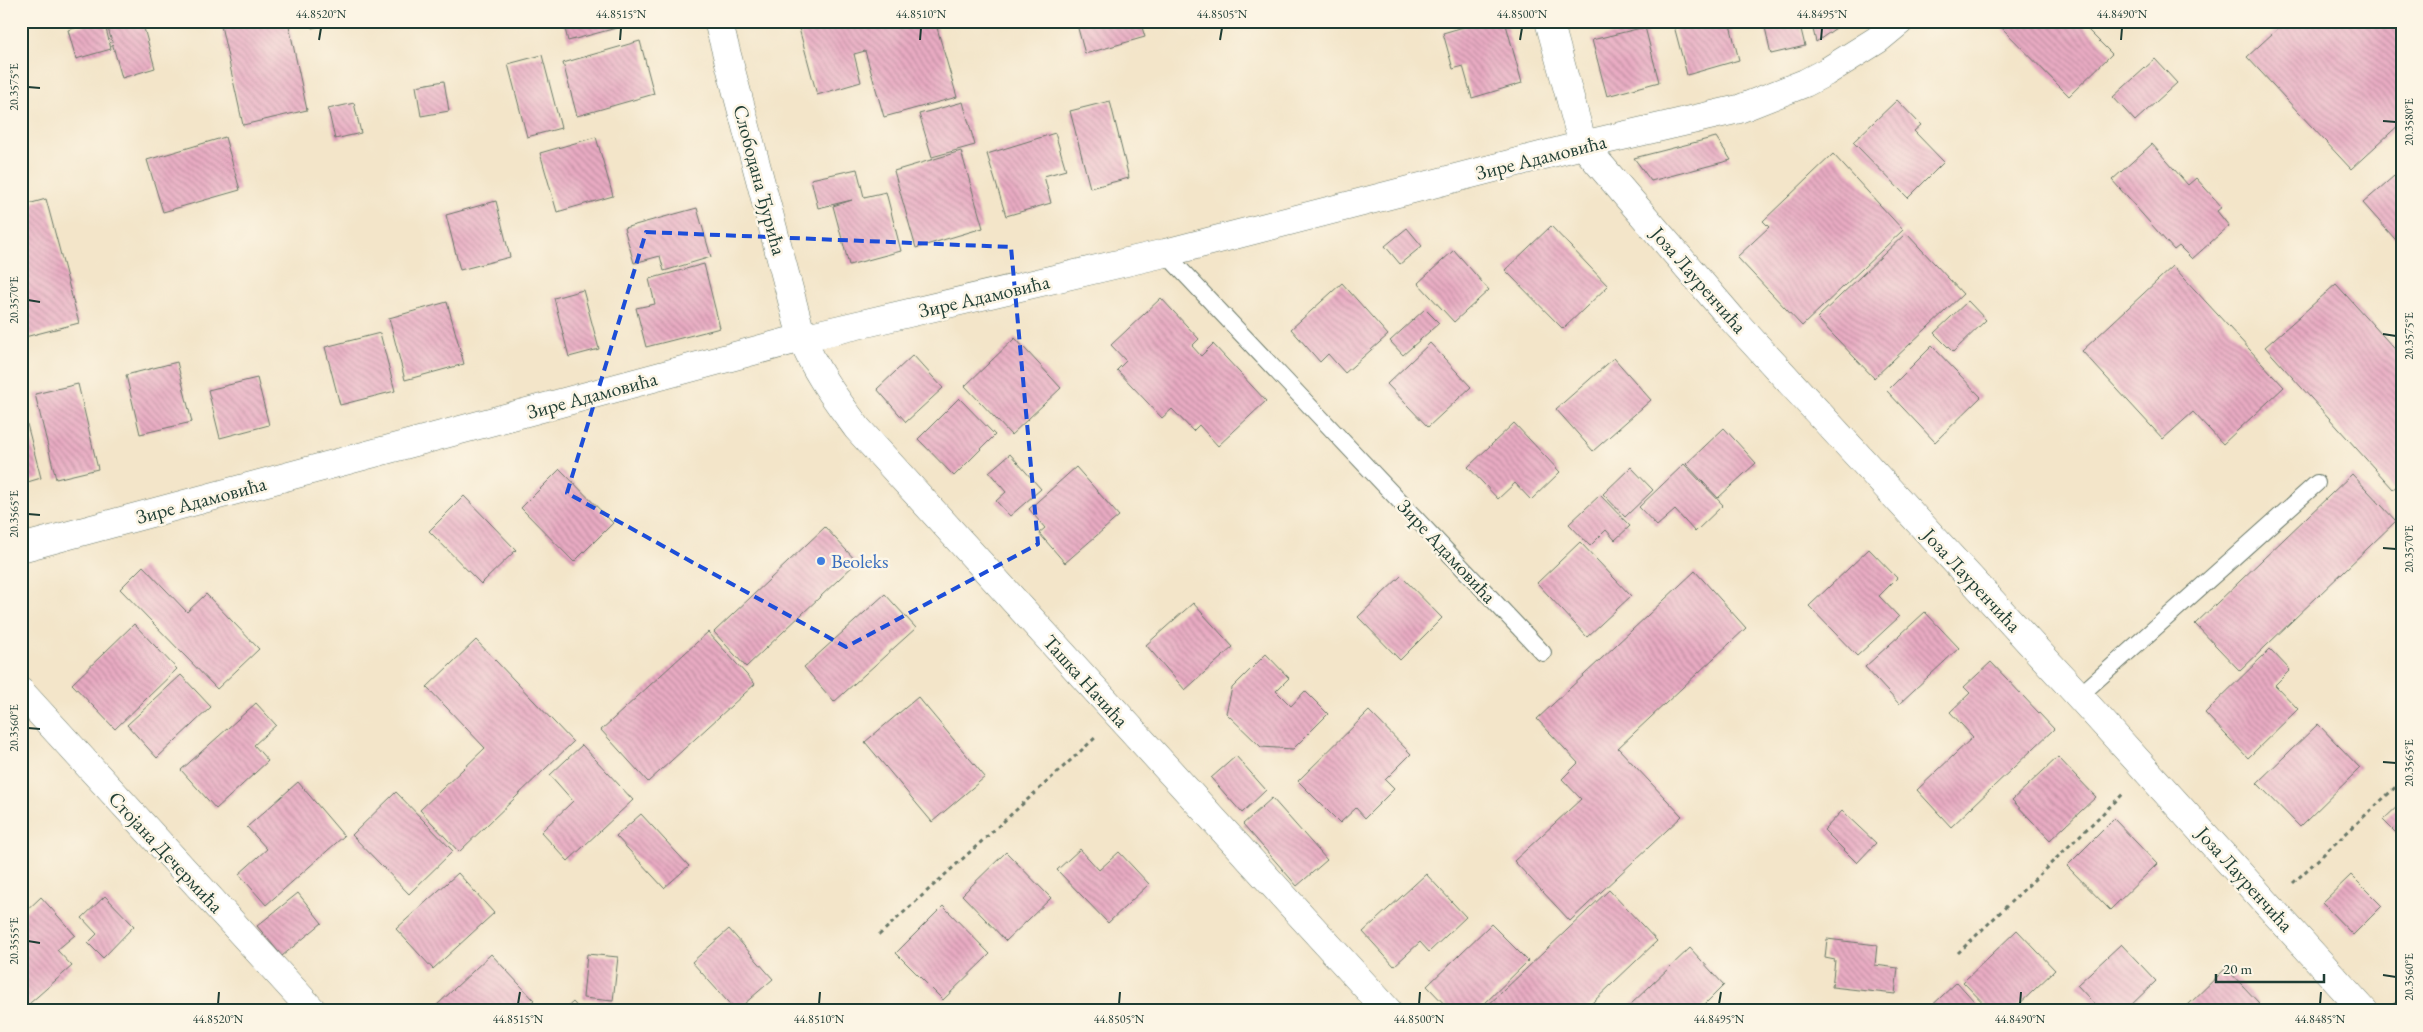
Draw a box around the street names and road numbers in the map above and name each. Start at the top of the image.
street label: Слободана Ђурића [727,102,793,258]
street label: Зире Адамовића [1473,128,1609,186]
street label: Јоза Лауренчића [1644,220,1753,339]
street label: Зире Адамовића [916,268,1052,324]
street label: Зире Адамовића [524,365,660,425]
street label: Зире Адамовића [133,470,269,530]
street label: Зире Адамовића [1392,493,1502,609]
street label: Јоза Лауренчића [1916,521,2027,638]
street label: Ташка Начића [1038,629,1134,733]
street label: Стојана Дечермића [103,786,229,918]
street label: Јоза Лауренчића [2189,819,2299,937]

